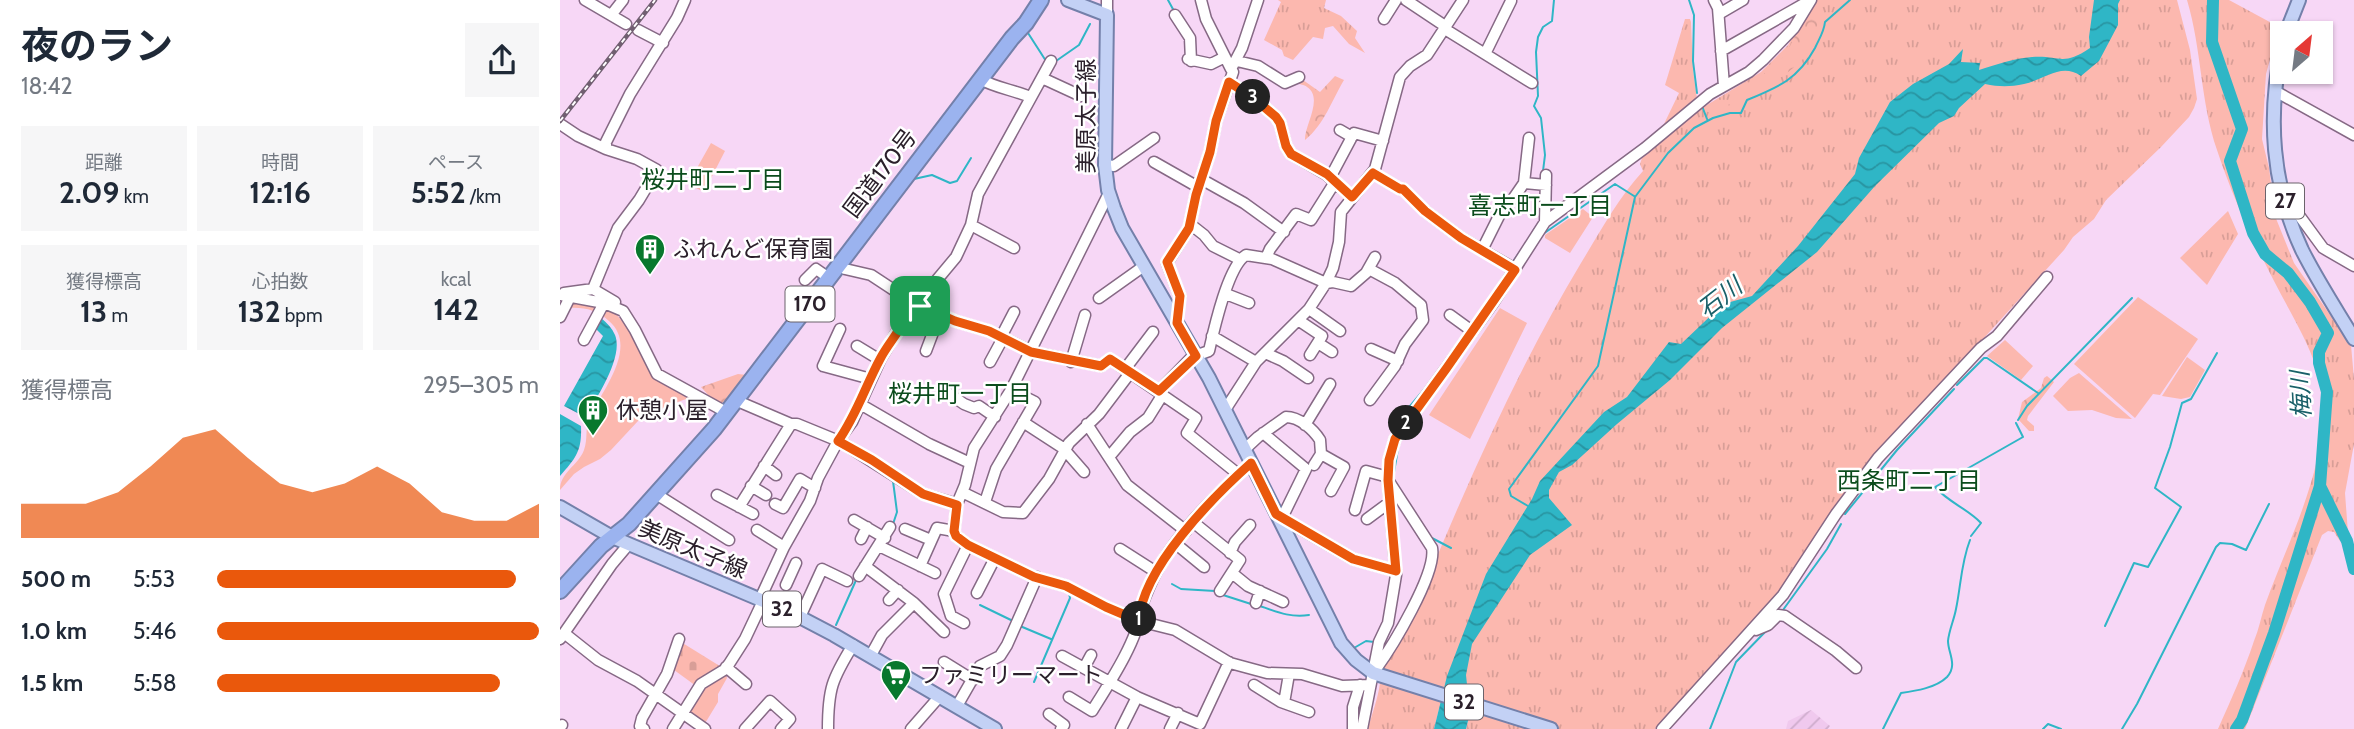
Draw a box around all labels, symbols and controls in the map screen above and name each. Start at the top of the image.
north arrow [2270,21,2333,84]
map controls [2270,21,2333,84]
text: 夜のラン [21,22,173,69]
button: share [465,23,539,97]
street label: 美原太子線 [1072,59,1100,174]
text: 18:42 [21,72,73,100]
pin: 3 [1236,80,1270,114]
text: 3 [1247,85,1258,108]
street label: 国道170号 [838,123,922,223]
text: 距離 [85,151,123,174]
text: 時間 [261,151,299,174]
text: ペース [428,151,484,174]
district label: 桜井町二丁目 [641,165,785,194]
text: 2.09 [59,174,119,211]
text: 12:16 [249,174,311,211]
text: 5:52 [411,174,466,211]
road number: 27 [2266,184,2304,218]
text: km [119,185,149,208]
text: /km [466,185,501,208]
district label: 喜志町一丁目 [1468,191,1612,220]
building icon: ふれんど保育園 [633,232,667,276]
place label: ふれんど保育園 [673,235,833,263]
text: kcal [441,268,471,291]
text: 獲得標高 [66,270,142,293]
text: 心拍数 [251,270,309,293]
water label: 石川 [1692,270,1750,324]
pin [890,276,950,336]
road number: 170 [786,286,834,322]
icon: arrive [901,287,939,325]
text: 142 [433,291,479,328]
text: 13 [80,293,107,330]
text: 132 [237,293,281,330]
text: m [107,304,128,327]
text: bpm [281,304,323,327]
water label: 梅川 [2285,367,2316,420]
text: 295–305 m [423,371,539,399]
text: 獲得標高 [21,376,113,404]
district label: 桜井町一丁目 [888,379,1032,408]
building icon: 休憩小屋 [576,393,610,437]
place label: 休憩小屋 [616,396,708,424]
pin: 2 [1388,406,1424,440]
text: 2 [1400,411,1411,434]
district label: 西条町二丁目 [1837,466,1981,495]
street label: 美原太子線 [635,514,751,584]
text: 500 m [21,565,91,593]
text: 5:53 [133,565,175,593]
road number: 32 [763,592,801,626]
pin: 1 [1122,602,1156,636]
text: 1 [1135,607,1142,630]
text: 1.0 km [21,617,87,645]
text: 5:46 [133,617,177,645]
supermarket icon: ファミリーマート [879,658,913,702]
place label: ファミリーマート [919,661,1103,689]
text: 1.5 km [21,669,83,697]
text: 5:58 [133,669,177,697]
road number: 32 [1445,684,1483,720]

